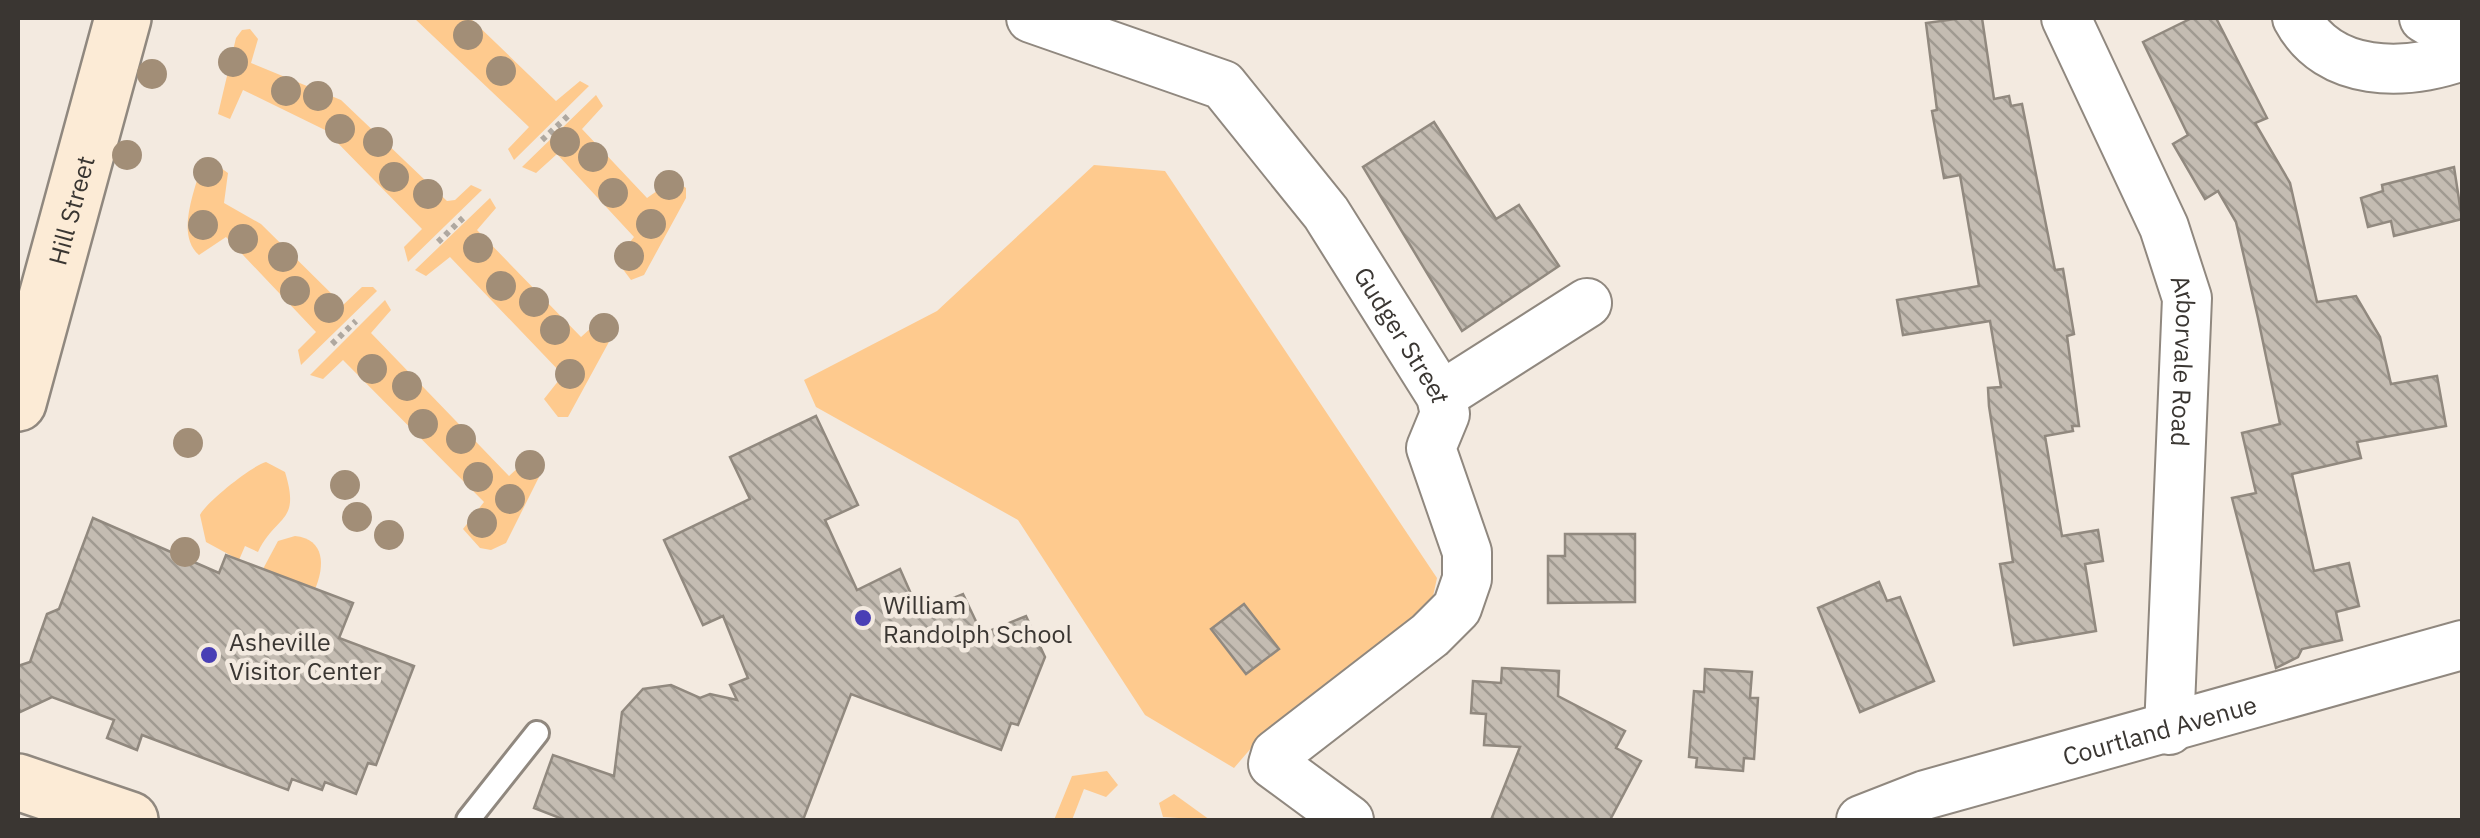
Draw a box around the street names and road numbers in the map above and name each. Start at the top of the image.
street label: Hill Street [40,152,101,268]
street label: Gudger Street [1347,260,1459,406]
street label: Arborvale Road [2164,270,2203,447]
street label: Courtland Avenue [2059,687,2260,772]

